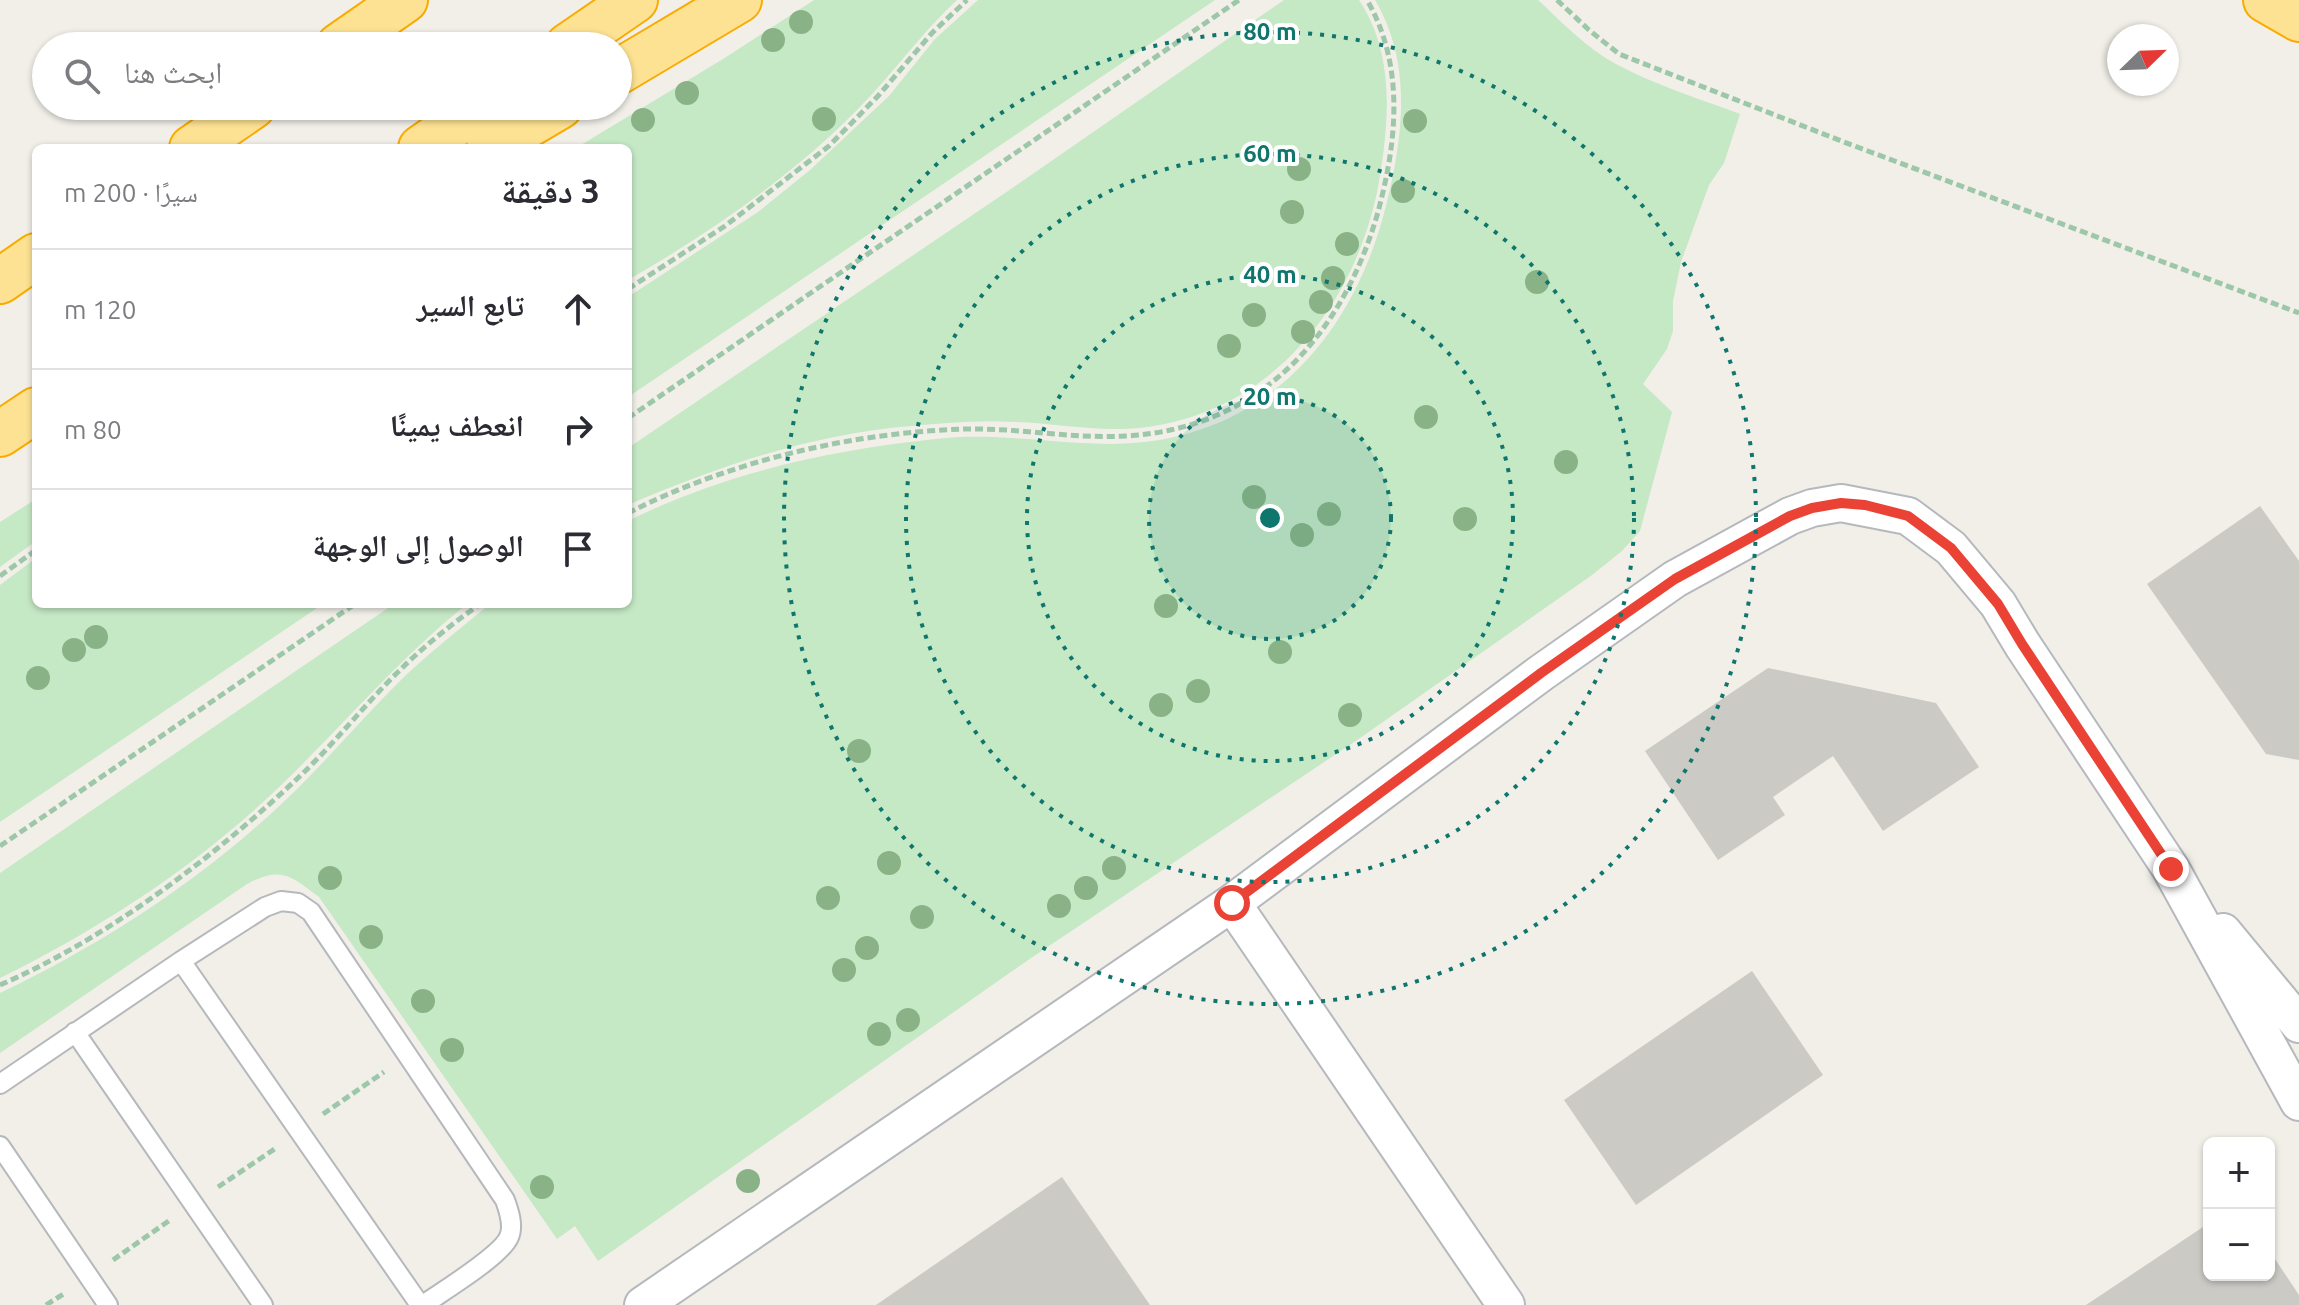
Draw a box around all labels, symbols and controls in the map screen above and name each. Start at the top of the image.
text: 80 m [1243,18,1297,45]
north arrow [2107,24,2179,96]
search box [32,32,632,120]
icon: search [60,54,104,98]
text: ابحث هنا [124,55,222,89]
text: 60 m [1243,140,1297,167]
text: 3 دقيقة [501,171,600,209]
text: سيرًا · 200 m [64,178,198,207]
text: 40 m [1243,261,1297,288]
icon: ahead [556,287,600,331]
text: تابع السير [417,288,524,322]
text: 120 m [64,295,136,324]
text: 20 m [1243,383,1297,410]
icon: right [556,407,600,451]
text: انعطف يمينًا [390,408,524,442]
text: 80 m [64,415,122,444]
centre of rings [1256,504,1284,532]
icon: arrive [556,527,600,571]
text: الوصول إلى الوجهة [313,528,524,562]
route end [2153,851,2189,887]
route start [1214,885,1250,921]
map controls [2203,1137,2275,1281]
button: + [2203,1137,2275,1209]
button: − [2203,1209,2275,1281]

